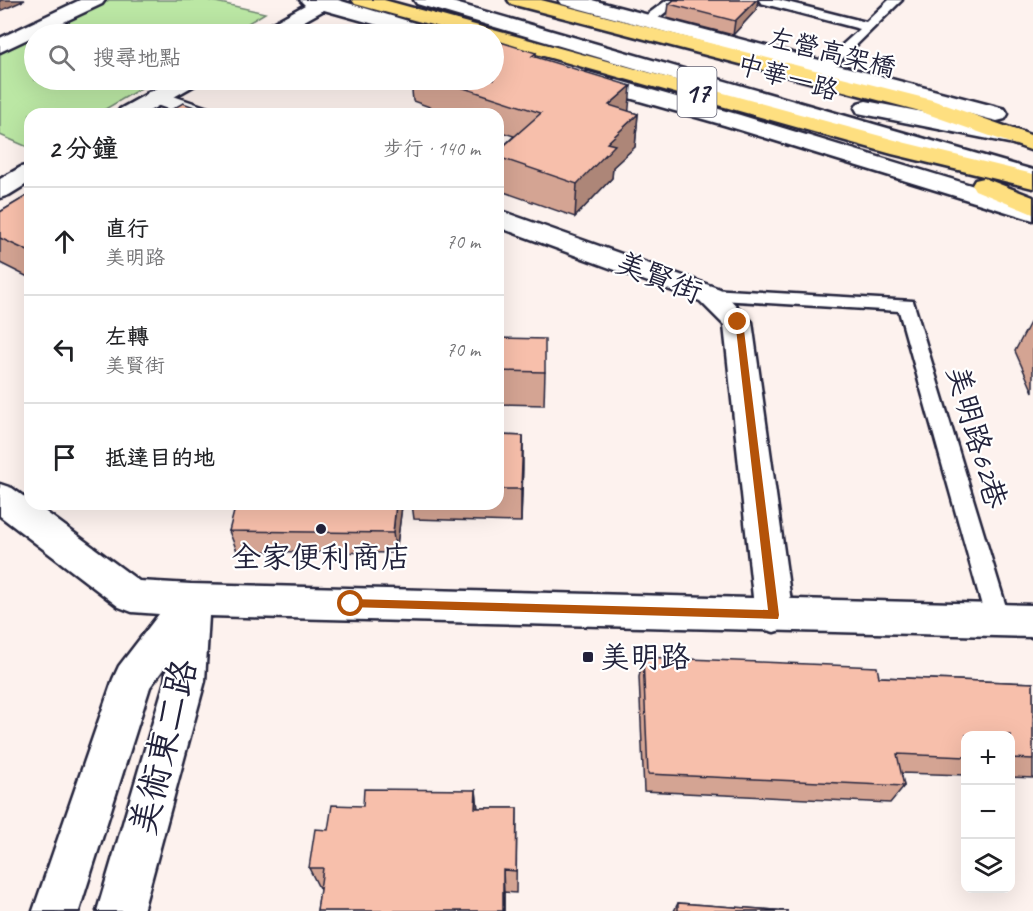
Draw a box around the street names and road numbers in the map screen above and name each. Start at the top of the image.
street label: 左營高架橋 [765,21,899,84]
street label: 中華一路 [733,47,842,108]
road number: 17 [678,67,716,117]
street label: 美賢街 [610,243,708,311]
street label: 美明路62巷 [938,361,1016,513]
street label: 美術東二路 [119,654,207,840]

